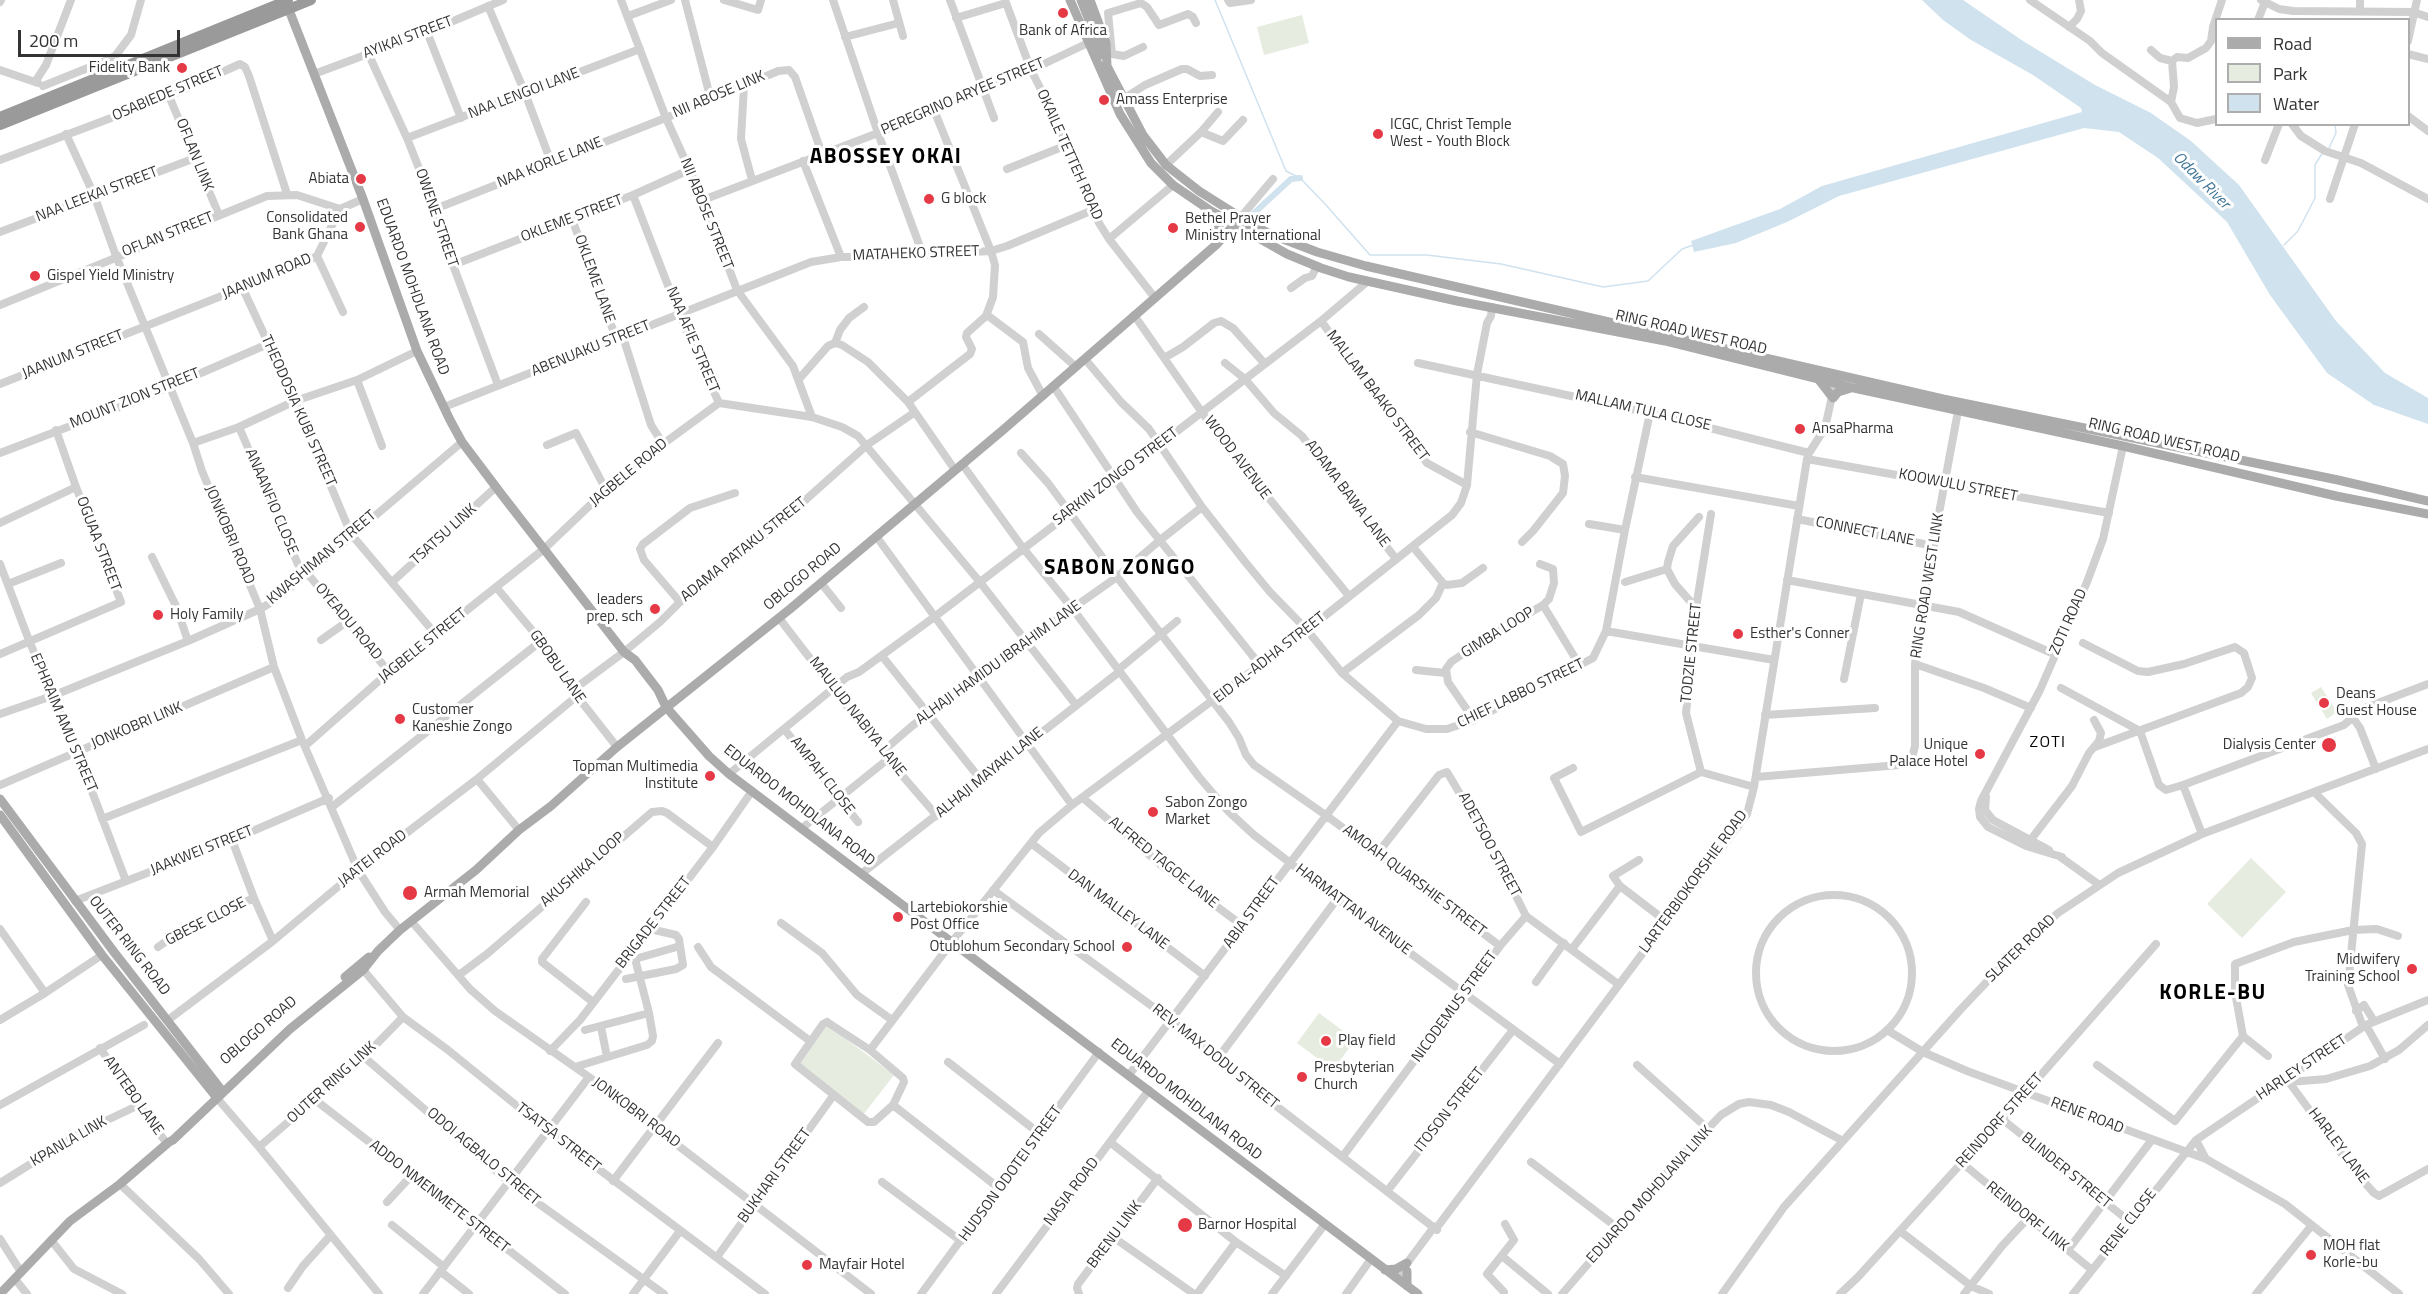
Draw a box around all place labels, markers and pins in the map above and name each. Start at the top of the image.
marker: Bank of Africa [1056,6,1070,20]
place label: Bank of Africa [1019,22,1107,40]
place label: Fidelity Bank [89,59,170,77]
marker: Fidelity Bank [175,61,189,75]
place label: Amass Enterprise [1116,91,1228,109]
marker: Amass Enterprise [1097,93,1111,107]
place label: ICGC, Christ Temple West - Youth Block [1390,116,1512,151]
marker: ICGC, Christ Temple West - Youth Block [1371,127,1385,141]
place label: Abiata [309,170,349,188]
marker: Abiata [354,172,368,186]
place label: G block [941,190,987,208]
marker: G block [922,192,936,206]
place label: Consolidated Bank Ghana [266,209,348,244]
place label: Bethel Prayer Ministry International [1185,210,1321,245]
marker: Consolidated Bank Ghana [353,220,367,234]
marker: Bethel Prayer Ministry International [1166,221,1180,235]
place label: Gispel Yield Ministry [47,267,174,285]
marker: Gispel Yield Ministry [28,269,42,283]
place label: AnsaPharma [1812,420,1893,438]
marker: AnsaPharma [1793,422,1807,436]
place label: leaders prep. sch [586,591,643,626]
marker: leaders prep. sch [648,602,662,616]
place label: Holy Family [170,606,243,624]
marker: Holy Family [151,608,165,622]
place label: Esther's Conner [1750,625,1849,643]
marker: Esther's Conner [1731,627,1745,641]
place label: Deans Guest House [2336,685,2417,720]
marker: Deans Guest House [2317,696,2331,710]
place label: Customer Kaneshie Zongo [412,701,512,736]
marker: Customer Kaneshie Zongo [393,712,407,726]
place label: Unique Palace Hotel [1889,736,1968,771]
place label: Dialysis Center [2223,736,2316,754]
marker: Dialysis Center [2320,736,2338,754]
marker: Unique Palace Hotel [1973,747,1987,761]
place label: Topman Multimedia Institute [573,758,698,793]
marker: Topman Multimedia Institute [703,769,717,783]
place label: Sabon Zongo Market [1165,794,1247,829]
marker: Sabon Zongo Market [1146,805,1160,819]
marker: Armah Memorial [401,884,419,902]
place label: Armah Memorial [424,884,530,902]
place label: Lartebiokorshie Post Office [910,899,1008,934]
marker: Lartebiokorshie Post Office [891,910,905,924]
place label: Otublohum Secondary School [929,938,1115,956]
marker: Otublohum Secondary School [1120,940,1134,954]
place label: Midwifery Training School [2305,951,2400,986]
marker: Midwifery Training School [2405,962,2419,976]
place label: Play field [1338,1032,1396,1050]
marker: Play field [1319,1034,1333,1048]
place label: Presbyterian Church [1314,1059,1394,1094]
marker: Presbyterian Church [1295,1070,1309,1084]
marker: Barnor Hospital [1176,1216,1194,1234]
place label: Barnor Hospital [1198,1216,1297,1234]
place label: MOH flat Korle-bu [2323,1237,2380,1272]
marker: MOH flat Korle-bu [2304,1248,2318,1262]
place label: Mayfair Hotel [819,1256,905,1274]
marker: Mayfair Hotel [800,1258,814,1272]

